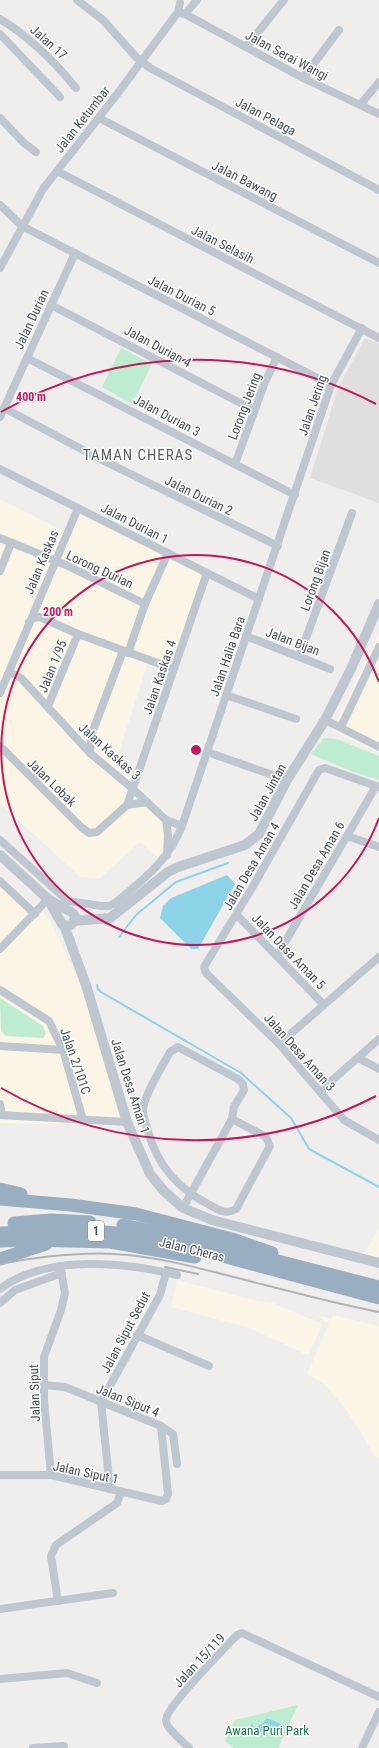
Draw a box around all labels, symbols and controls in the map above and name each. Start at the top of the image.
street label: Jalan 17 [27,22,70,63]
street label: Jalan Serai Wangi [243,27,331,84]
street label: Jalan Ketumbar [52,83,113,156]
street label: Jalan Pelaga [233,94,298,139]
street label: Jalan Bawang [209,157,280,203]
street label: Jalan Selasih [189,222,257,267]
street label: Jalan Durian 5 [146,272,218,319]
street label: Jalan Durian [11,287,52,351]
street label: Jalan Durian 4 [122,323,194,371]
street label: Lorong Jering [225,370,264,442]
street label: Jalan Jering [295,373,330,437]
text: 400 m [16,390,46,404]
street label: Jalan Durian 3 [131,392,203,439]
district label: TAMAN CHERAS [83,446,193,464]
street label: Jalan Durian 2 [162,473,235,518]
street label: Jalan Durian 1 [99,500,171,547]
street label: Jalan Kaskas [21,528,62,597]
street label: Lorong Durian [64,547,136,591]
street label: Lorong Bijan [297,547,334,613]
text: 200 m [43,605,73,619]
street label: Jalan Halia Bara [207,614,248,698]
street label: Jalan Bijan [264,624,322,659]
street label: Jalan Kaskas 4 [140,637,179,716]
street label: Jalan 1/95 [35,638,70,695]
street label: Jalan Kaskas 3 [76,720,144,783]
centre of rings [189,743,203,757]
street label: Jalan Lobak [24,755,79,809]
street label: Jalan Jintan [246,761,289,823]
street label: Jalan Desa Aman 4 [220,819,283,913]
street label: Jalan Desa Aman 6 [285,819,348,912]
street label: Jalan Dasa Aman 5 [249,911,328,992]
street label: Jalan Desa Aman 3 [261,1011,338,1094]
street label: Jalan 2/101C [57,1026,94,1096]
street label: Jalan Desa Aman 1 [108,1037,153,1135]
road number: 1 [88,1221,104,1241]
street label: Jalan Cheras [158,1234,226,1265]
street label: Jalan Siput Sedut [98,1289,153,1375]
street label: Jalan Siput [26,1364,43,1422]
street label: Jalan Siput 4 [94,1381,162,1420]
street label: Jalan Siput 1 [52,1458,120,1487]
street label: Jalan 15/119 [171,1630,228,1690]
park label: Awana Puri Park [225,1723,309,1738]

